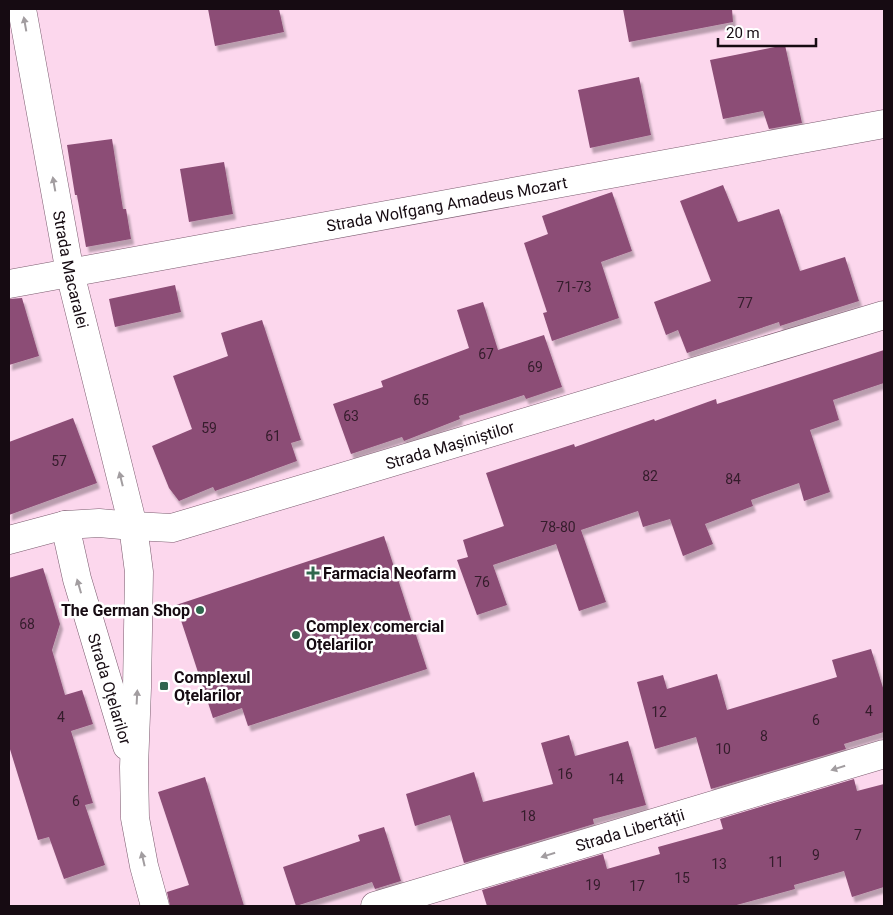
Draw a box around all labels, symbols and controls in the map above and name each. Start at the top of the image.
scale bar [718,15,816,47]
one-way arrow [21,16,29,32]
text: 20 m [726,24,760,42]
street label: Strada Wolfgang Amadeus Mozart [325,173,569,235]
one-way arrow [50,176,58,192]
street label: Strada Macaralei [49,209,93,330]
house number: 71-73 [556,279,592,295]
house number: 77 [737,295,753,311]
house number: 67 [478,346,494,362]
house number: 69 [527,359,543,375]
house number: 65 [413,392,429,408]
house number: 63 [343,408,359,424]
street label: Strada Mașiniștilor [383,416,517,473]
house number: 59 [201,420,217,436]
house number: 61 [265,428,281,444]
house number: 57 [51,453,67,469]
house number: 82 [642,468,658,484]
house number: 84 [725,471,741,487]
one-way arrow [117,472,125,487]
house number: 78-80 [540,519,576,535]
place label: Farmacia Neofarm [323,564,456,583]
marker: Farmacia Neofarm [307,567,319,579]
house number: 76 [474,574,490,590]
one-way arrow [75,578,83,593]
place label: The German Shop [61,601,190,620]
marker: The German Shop [194,604,206,616]
house number: 68 [19,616,35,632]
place label: Complex comercial Oțelarilor [306,617,444,654]
marker: Complex comercial Oțelarilor [290,629,302,641]
street label: Strada Oțelarilor [84,631,136,747]
place label: Complexul Oțelarilor [174,668,251,705]
marker: Complexul Oțelarilor [158,680,170,692]
one-way arrow [133,689,141,705]
house number: 4 [865,703,873,719]
house number: 12 [651,704,667,720]
house number: 4 [57,709,65,725]
house number: 6 [812,712,820,728]
house number: 8 [760,728,768,744]
house number: 10 [715,741,731,757]
one-way arrow [830,765,845,773]
house number: 16 [557,766,573,782]
house number: 14 [608,771,624,787]
house number: 6 [72,793,80,809]
street label: Strada Libertății [573,805,687,855]
house number: 18 [520,808,536,824]
house number: 7 [854,827,862,843]
house number: 9 [812,847,820,863]
one-way arrow [540,851,555,859]
one-way arrow [139,852,147,867]
house number: 11 [768,854,784,870]
house number: 13 [711,856,727,872]
house number: 15 [674,870,690,886]
house number: 19 [585,877,601,893]
house number: 17 [629,878,645,894]

